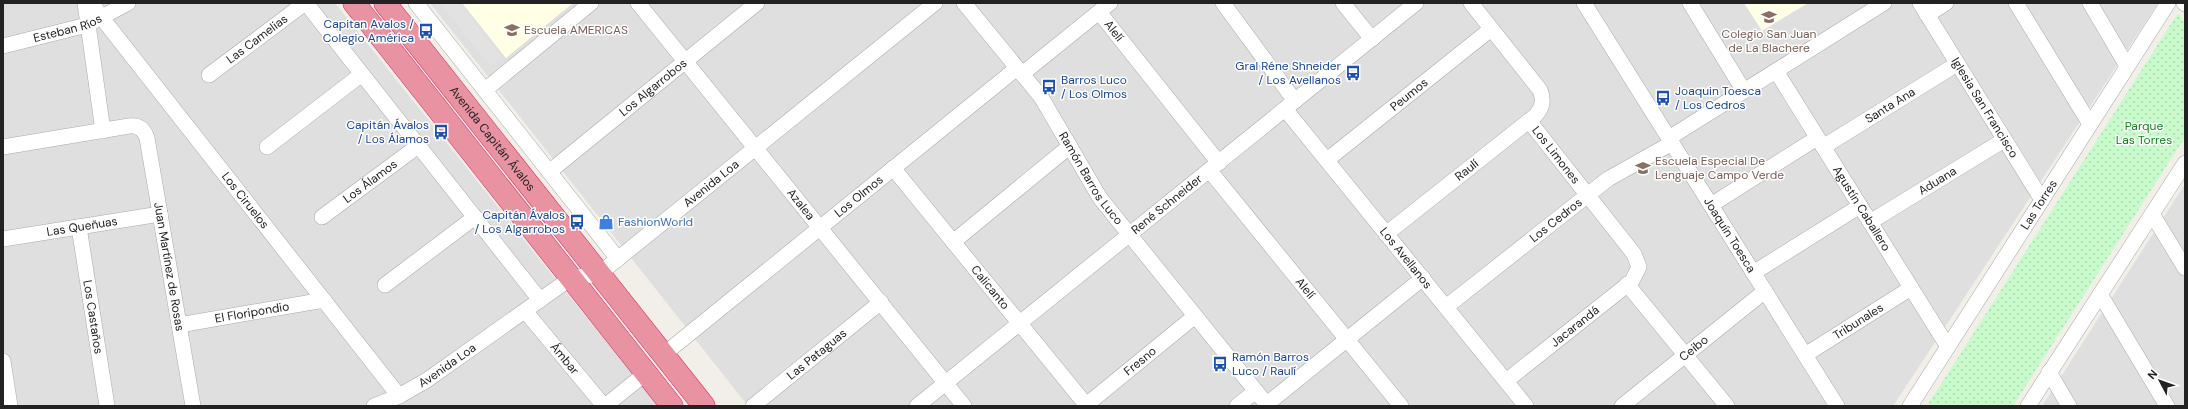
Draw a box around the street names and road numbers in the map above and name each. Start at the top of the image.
street label: Esteban Ríos [32,10,105,46]
street label: Las Camelias [223,11,291,67]
street label: Alelí [1101,17,1128,45]
street label: Iglesia San Francisco [1948,54,2022,161]
street label: Los Algarrobos [616,55,690,120]
street label: Peumos [1387,74,1431,115]
street label: Avenida Capitán Ávalos [446,83,539,195]
street label: Santa Ana [1862,84,1918,127]
street label: Los Limones [1528,123,1584,187]
street label: Ramón Barros Luco [1055,129,1126,228]
street label: Los Álamos [340,156,401,207]
street label: Avenida Loa [680,156,742,211]
street label: Raulí [1452,156,1482,184]
street label: Agustín Caballero [1829,163,1894,254]
street label: Aduana [1915,163,1959,199]
street label: Los Ciruelos [218,169,273,232]
street label: René Schneider [1128,171,1206,238]
street label: Los Olmos [831,172,886,221]
street label: Las Torres [2017,177,2061,233]
street label: Azalea [783,185,818,223]
street label: Los Cedros [1526,194,1585,246]
street label: Joaquín Toesca [1700,194,1759,276]
street label: Juan Martínez de Rosas [150,201,188,332]
street label: Las Queñuas [45,213,119,240]
street label: Los Avellanos [1376,224,1436,292]
street label: Calicanto [967,262,1013,313]
street label: Alelí [1292,274,1319,302]
street label: Los Castaños [79,279,107,355]
street label: El Floripondio [213,298,290,327]
street label: Tribunales [1830,299,1887,343]
street label: Jacarandá [1547,302,1603,351]
street label: Las Pataguas [783,325,850,383]
street label: Ceibo [1676,332,1712,365]
street label: Ámbar [547,339,583,378]
street label: Avenida Loa [415,340,479,391]
street label: Fresno [1120,343,1160,379]

